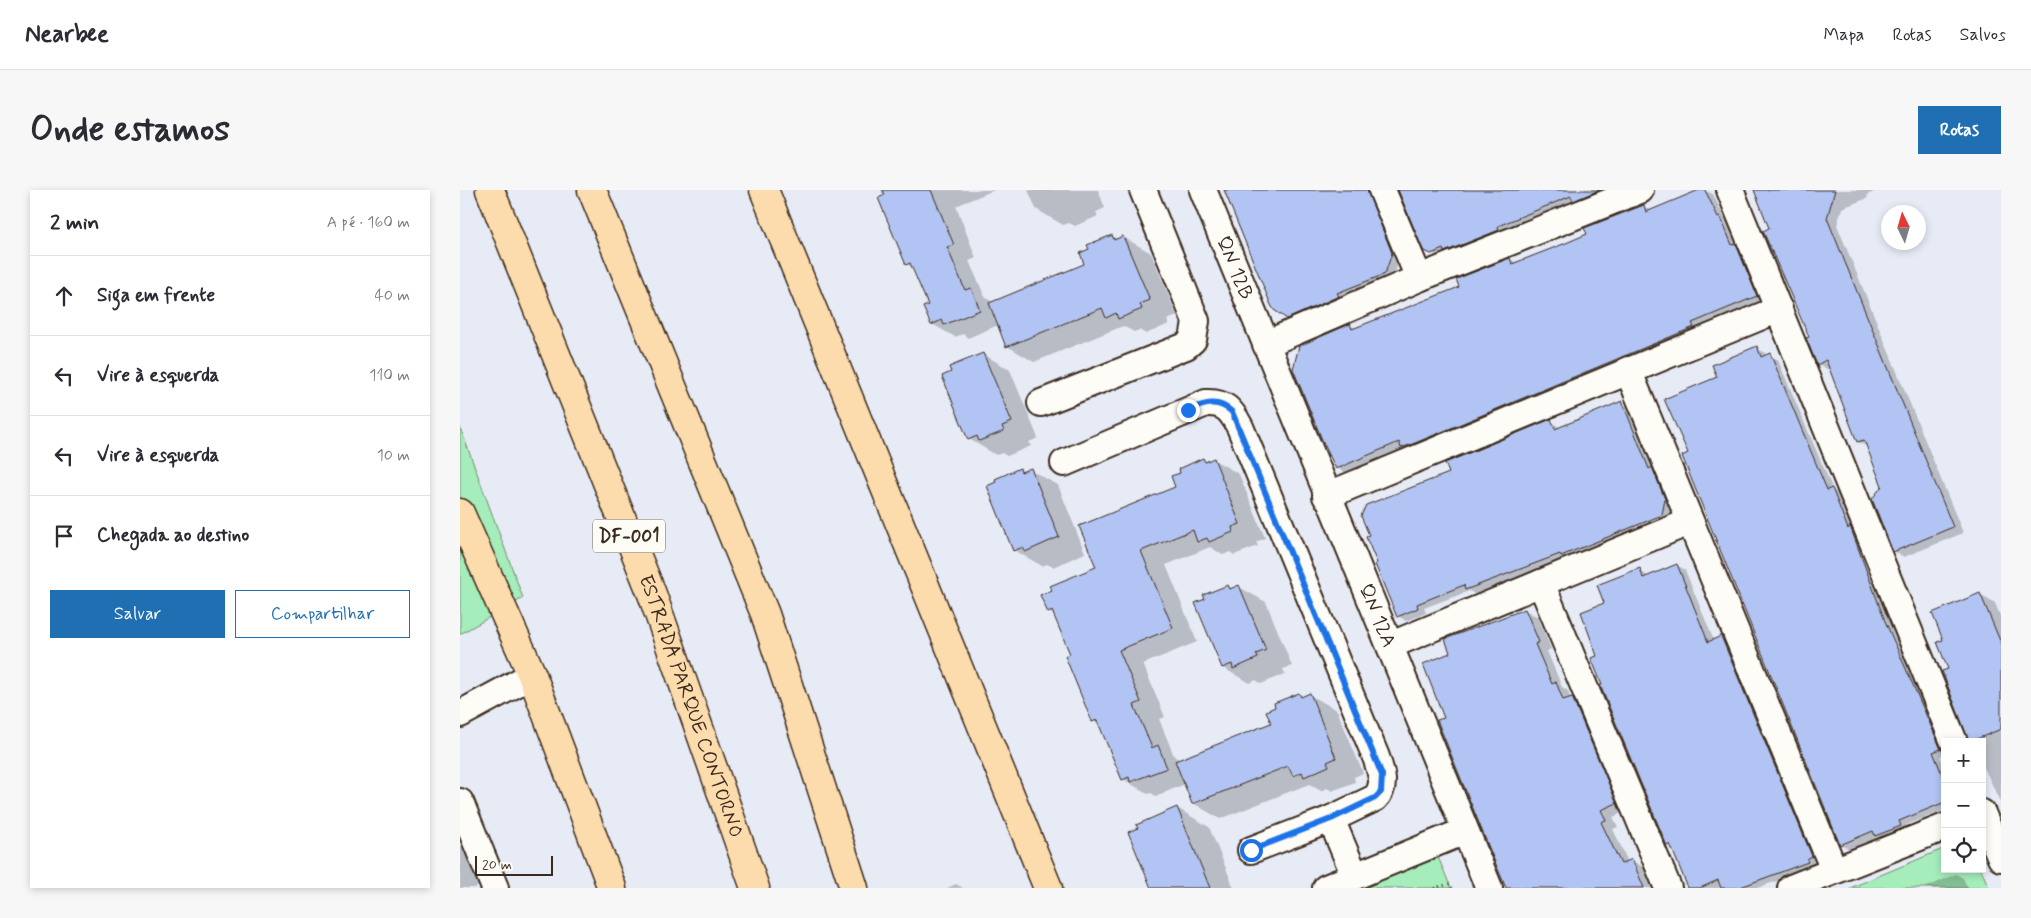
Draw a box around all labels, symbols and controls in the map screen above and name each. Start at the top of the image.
text: Nearbee [25,19,109,50]
text: Mapa [1823,23,1864,47]
text: Rotas [1892,23,1932,47]
text: Salvos [1960,23,2006,47]
button: Rotas [1918,106,2001,154]
text: Onde estamos [30,107,230,153]
north arrow [1881,205,1926,250]
text: 2 min [50,209,99,237]
text: A pé · 160 m [327,212,410,233]
street label: QN 12B [1210,232,1260,303]
icon: ahead [50,282,78,310]
text: Siga em frente [97,283,215,308]
text: 40 m [374,285,410,306]
icon: left [50,362,78,390]
text: Vire à esquerda [97,363,219,388]
text: 110 m [369,365,410,386]
route end [1177,399,1200,422]
icon: left [50,442,78,470]
text: Vire à esquerda [97,443,219,468]
text: 10 m [377,445,410,466]
road number: DF-001 [593,520,665,552]
icon: arrive [50,522,78,550]
text: Chegada ao destino [97,523,249,548]
street label: ESTRADA PARQUE CONTORNO [632,571,750,841]
street label: QN 12A [1352,580,1403,652]
button: Salvar [50,590,225,638]
button: Compartilhar [235,590,410,638]
map controls [1941,738,1986,873]
button: + [1941,738,1986,783]
button: − [1941,783,1986,828]
button: locate [1941,828,1986,873]
route start [1240,839,1263,862]
scale bar [475,853,552,876]
text: 20 m [482,856,512,874]

